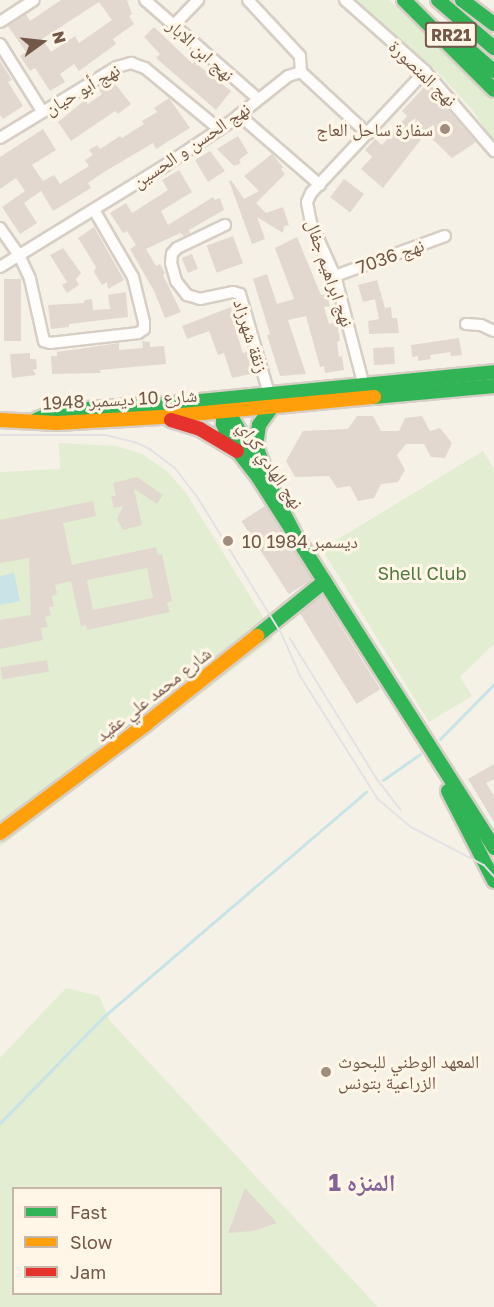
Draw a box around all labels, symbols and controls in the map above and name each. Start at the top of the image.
north arrow [12,12,72,72]
street label: نهج ابن الابار [163,14,239,86]
road number: RR21 [424,22,478,48]
text: N [48,29,71,46]
street label: نهج المنصورة [385,35,461,111]
street label: نهج أبو حيان [40,59,124,119]
street label: نهج الحسن و الحسين [128,98,254,192]
place label: سفارة ساحل العاج [316,118,433,140]
marker: سفارة ساحل العاج [438,122,452,136]
street label: نهج ابراهيم جفال [301,216,359,330]
street label: نهج 7036 [353,234,427,278]
street label: زنقة شهرزاد [229,296,273,376]
street label: شارع 10 ديسمبر 1948 [42,384,198,414]
street label: نهج الهادي كراي [234,417,308,513]
place label: 10 ديسمبر 1984 [242,530,358,552]
marker: 10 ديسمبر 1984 [219,532,237,550]
park label: Shell Club [377,562,467,584]
street label: شارع محمد علي عقيد [91,642,215,746]
place label: المعهد الوطني للبحوث الزراعية بتونس [338,1051,479,1094]
marker: المعهد الوطني للبحوث الزراعية بتونس [319,1065,333,1079]
district label: المنزه 1 [329,1168,395,1196]
legend [12,1187,222,1295]
text: Fast [70,1201,107,1223]
text: Slow [70,1231,112,1253]
text: Jam [70,1261,106,1283]

